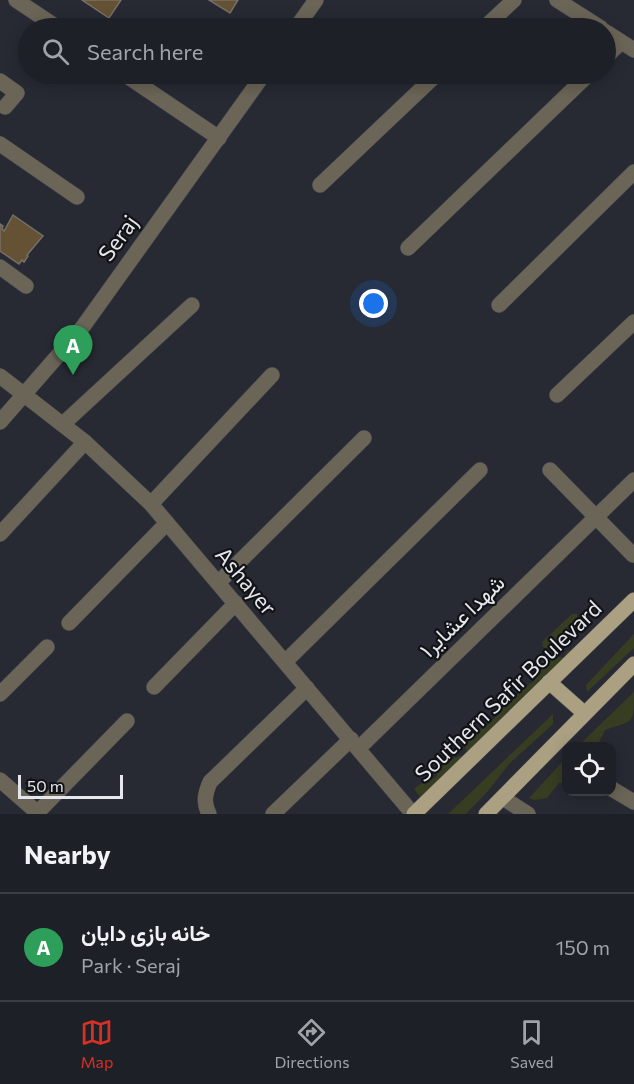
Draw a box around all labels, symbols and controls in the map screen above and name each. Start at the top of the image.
search box [18,18,616,84]
icon: search [39,35,72,68]
text: Search here [87,38,203,65]
street label: Seraj [92,209,143,266]
your location [359,289,388,318]
pin: A [54,326,92,375]
street label: Ashayer [210,541,283,620]
street label: شهدا عشایر۱ [414,569,510,663]
street label: Southern Safir Boulevard [409,594,607,787]
map controls [562,742,616,796]
button: locate [562,742,616,796]
scale bar [18,772,123,800]
text: 50 m [27,776,64,795]
text: Nearby [24,838,111,869]
text: خانه بازی دایان [81,919,210,946]
text: A [36,935,51,959]
text: 150 m [556,935,610,959]
text: Park · Seraj [81,953,181,977]
tab: Map [80,1016,113,1071]
tab: Directions [274,1016,349,1071]
tab: Saved [510,1016,554,1071]

